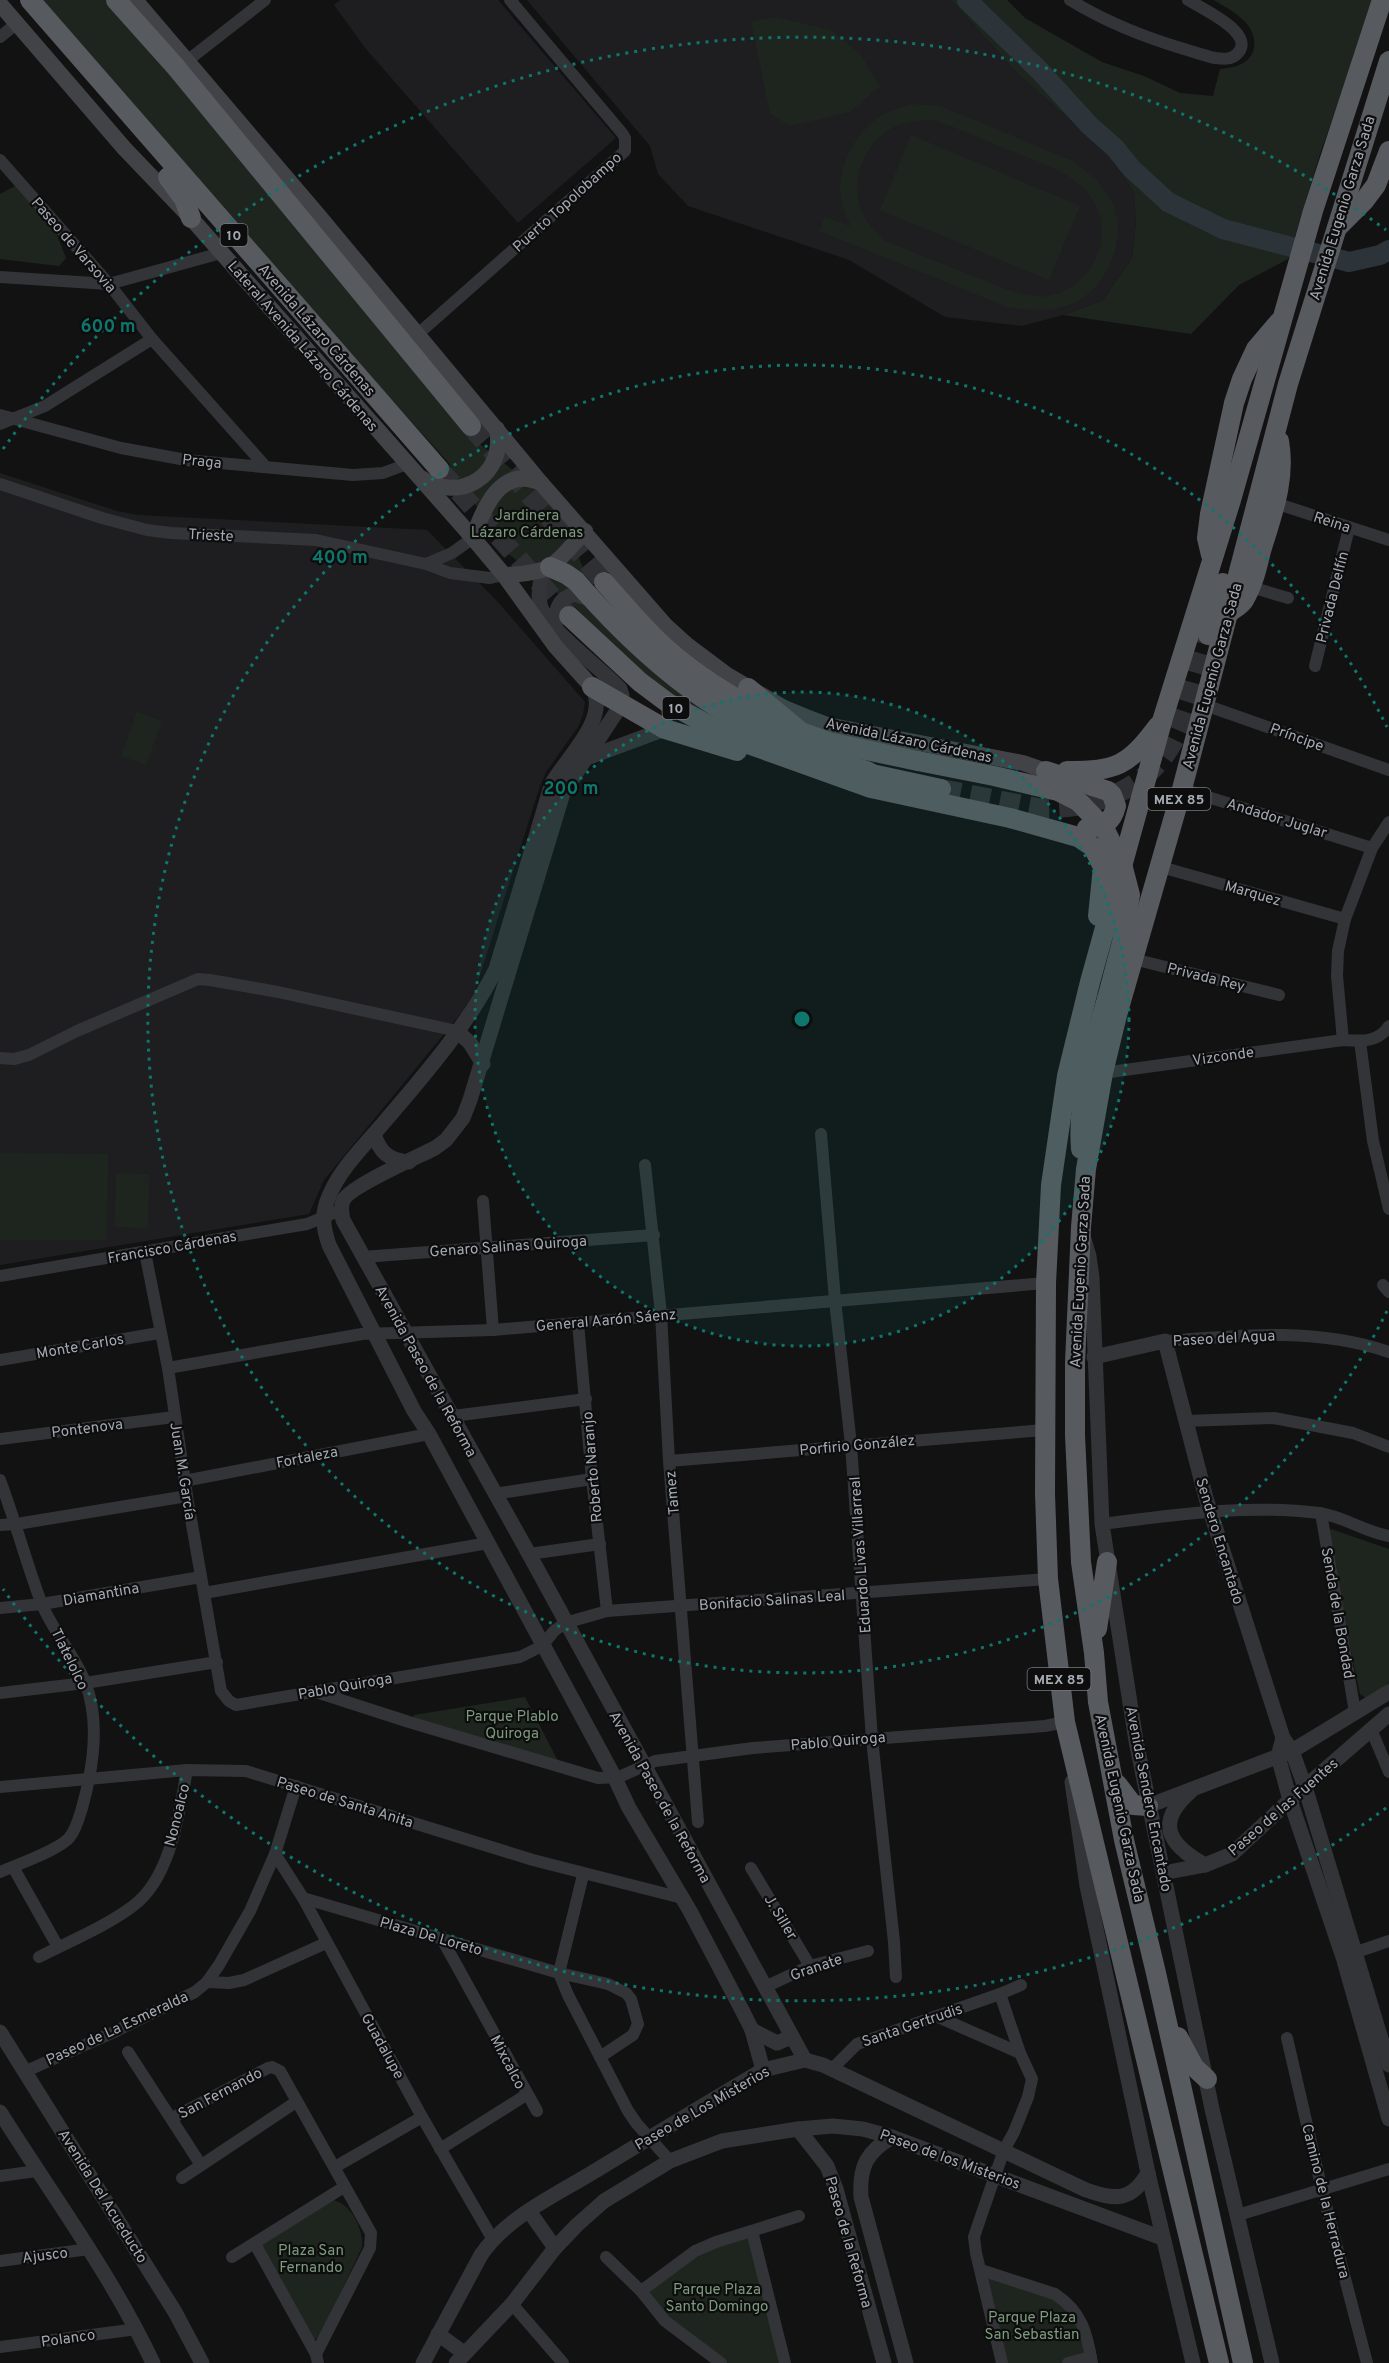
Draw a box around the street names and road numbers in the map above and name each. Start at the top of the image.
street label: Avenida Eugenio Garza Sada [1306,114,1381,303]
street label: Puerto Topolobampo [509,149,627,257]
street label: Paseo de Varsovia [26,194,120,298]
road number: 10 [220,224,248,246]
street label: Lateral Avenida Lázaro Cárdenas [223,258,381,436]
street label: Avenida Lázaro Cárdenas [253,261,379,401]
street label: Praga [181,451,223,474]
street label: Reina [1311,509,1352,538]
street label: Trieste [188,526,234,547]
street label: Privada Delfín [1313,550,1354,645]
street label: Avenida Eugenio Garza Sada [1179,581,1247,772]
road number: 10 [662,697,690,719]
street label: Avenida Lázaro Cárdenas [824,715,994,768]
street label: Príncipe [1267,720,1326,757]
road number: MEX 85 [1148,788,1210,810]
street label: Andador Juglar [1224,795,1329,844]
street label: Marquez [1222,877,1283,911]
street label: Privada Rey [1165,960,1247,997]
street label: Vizconde [1191,1044,1255,1071]
street label: Avenida Eugenio Garza Sada [1067,1176,1096,1368]
street label: Francisco Cárdenas [106,1228,238,1269]
street label: Genaro Salinas Quiroga [429,1233,587,1262]
street label: Avenida Paseo de la Reforma [369,1282,480,1461]
street label: General Aarón Sáenz [535,1306,677,1337]
street label: Paseo del Agua [1172,1327,1276,1352]
street label: Monte Carlos [35,1330,125,1365]
street label: Roberto Naranjo [579,1411,608,1523]
street label: Pontenova [50,1416,124,1443]
street label: Juan M. García [164,1421,199,1521]
street label: Porfirio González [799,1432,916,1461]
street label: Fortaleza [275,1443,340,1474]
street label: Tamez [662,1470,685,1516]
street label: Eduardo Livas Villarreal [847,1476,876,1634]
street label: Sendero Encantado [1190,1476,1247,1607]
street label: Senda de la Bondad [1316,1546,1357,1680]
street label: Diamantina [62,1579,141,1612]
street label: Bonifacio Salinas Leal [698,1587,846,1616]
street label: Tlatelolco [46,1626,92,1694]
road number: MEX 85 [1028,1668,1090,1690]
street label: Pablo Quiroga [297,1670,394,1705]
street label: Avenida Sendero Encantado [1120,1705,1175,1894]
street label: Avenida Paseo de la Reforma [603,1708,714,1887]
street label: Avenida Eugenio Garza Sada [1089,1712,1148,1904]
street label: Pablo Quiroga [790,1729,886,1756]
street label: Paseo de las Fuentes [1225,1755,1343,1861]
street label: Paseo de Santa Anita [274,1774,415,1833]
street label: Nonoalco [161,1782,195,1849]
street label: J. Siller [759,1892,801,1944]
street label: Plaza De Loreto [377,1914,484,1961]
street label: Granate [788,1951,845,1986]
street label: Paseo de La Esmeralda [44,1988,192,2071]
street label: Santa Gertrudis [860,2000,965,2053]
street label: Guadalupe [356,2010,408,2083]
street label: Mixcalco [485,2032,529,2093]
street label: Paseo de Los Misterios [632,2063,774,2156]
street label: San Fernando [175,2064,266,2124]
street label: Camino de la Herradura [1296,2122,1353,2281]
street label: Avenida Del Acueducto [53,2126,151,2267]
street label: Paseo de los Misterios [877,2126,1022,2195]
street label: Paseo de la Reforma [820,2174,875,2311]
street label: Ajusco [21,2244,69,2269]
street label: Polanco [40,2326,97,2353]

